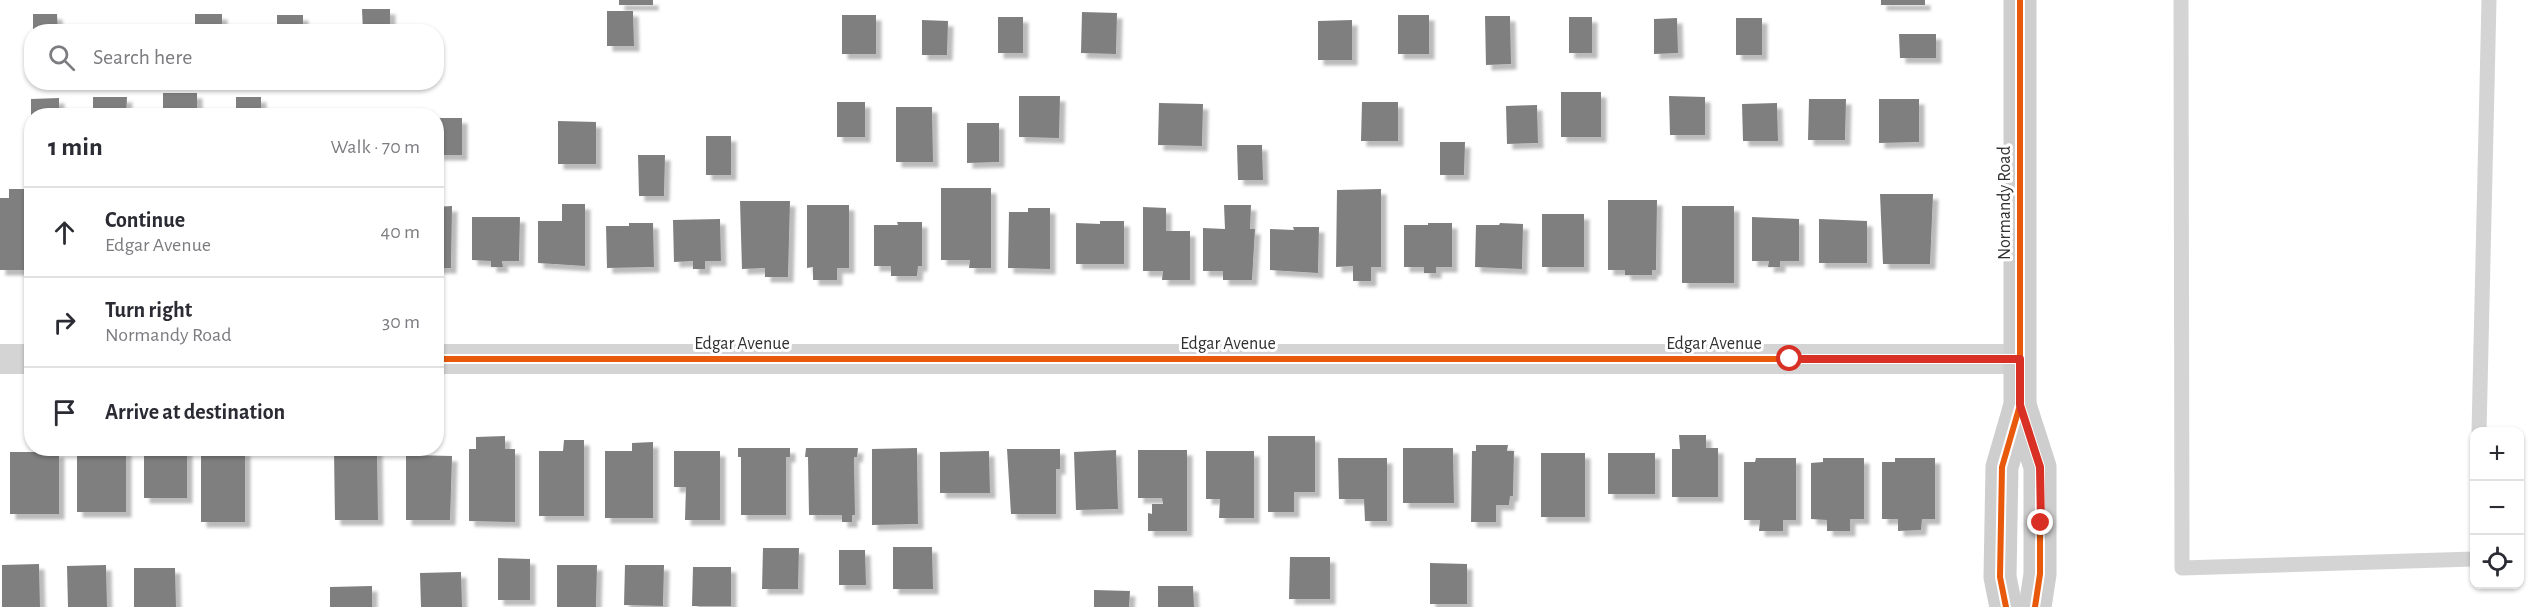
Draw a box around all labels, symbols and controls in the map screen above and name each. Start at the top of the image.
search box [24,24,444,90]
icon: search [45,41,78,74]
text: Search here [93,46,192,68]
text: 1 min [48,134,103,160]
text: Walk · 70 m [331,137,420,157]
street label: Normandy Road [1996,146,2014,260]
text: Continue [105,209,185,231]
icon: ahead [48,216,81,249]
text: 40 m [381,222,420,242]
text: Edgar Avenue [105,235,211,255]
text: Turn right [105,299,192,321]
icon: right [48,306,81,339]
text: 30 m [382,312,420,332]
text: Normandy Road [105,325,232,345]
street label: Edgar Avenue [694,335,790,353]
street label: Edgar Avenue [1180,335,1276,353]
street label: Edgar Avenue [1666,335,1762,353]
route start [1776,345,1802,371]
icon: arrive [48,396,81,429]
text: Arrive at destination [105,401,285,423]
map controls [2470,427,2524,589]
button: + [2470,427,2524,481]
button: − [2470,481,2524,535]
route end [2027,509,2053,535]
button: locate [2470,535,2524,589]

